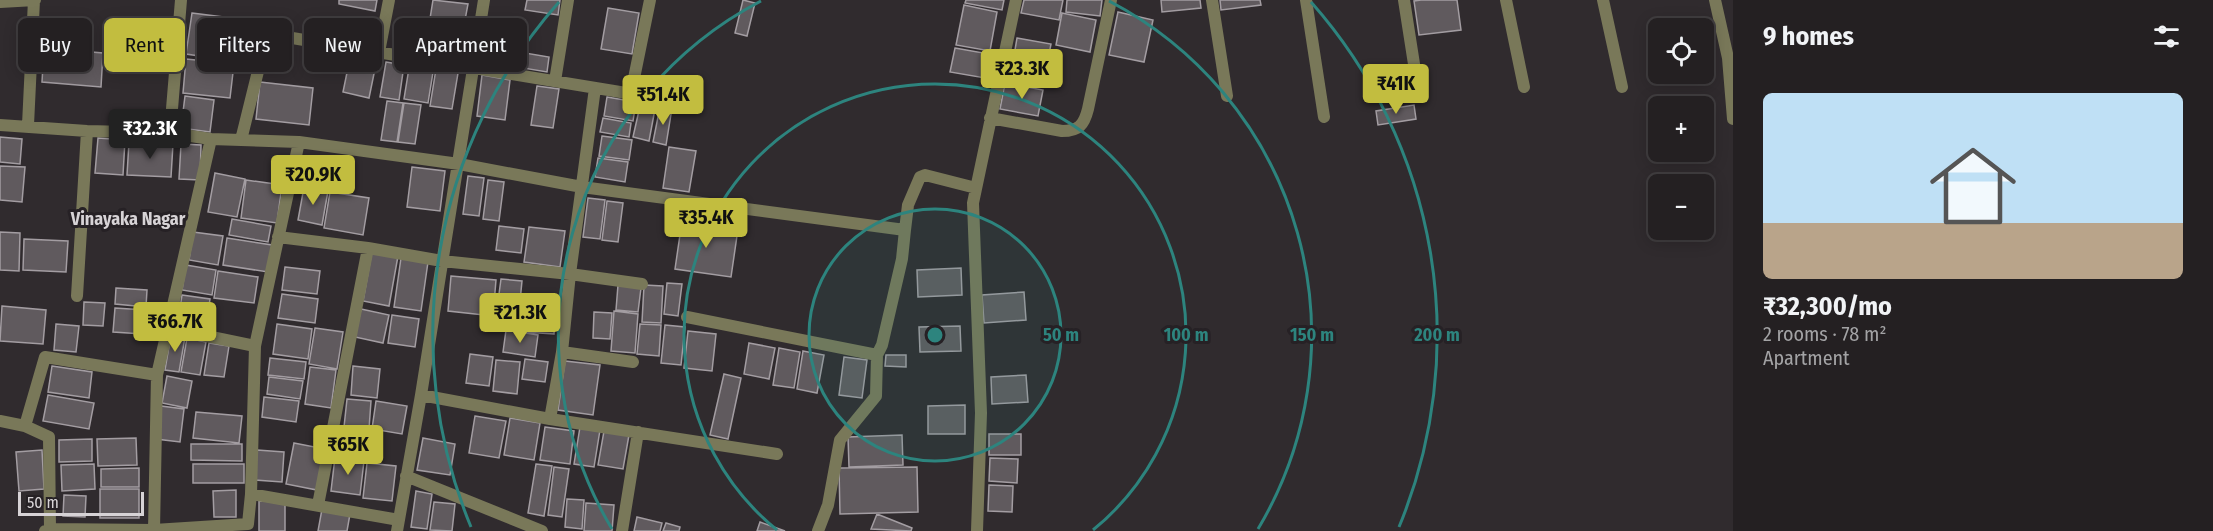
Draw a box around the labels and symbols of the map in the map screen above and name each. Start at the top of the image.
pin: ₹23.3K [973,49,1071,100]
pin: ₹41K [1360,64,1432,115]
pin: ₹51.4K [614,75,712,126]
pin: ₹32.3K [101,109,199,160]
pin: ₹20.9K [264,155,362,206]
pin: ₹35.4K [657,198,755,249]
district label: Vinayaka Nagar [70,208,186,230]
pin: ₹21.3K [471,293,569,344]
pin: ₹66.7K [126,302,224,353]
text: 50 m [1043,324,1079,346]
text: 100 m [1164,324,1208,346]
text: 150 m [1290,324,1334,346]
text: 200 m [1413,324,1460,346]
centre of rings [925,325,945,345]
pin: ₹65K [312,425,384,476]
scale bar [18,489,144,516]

